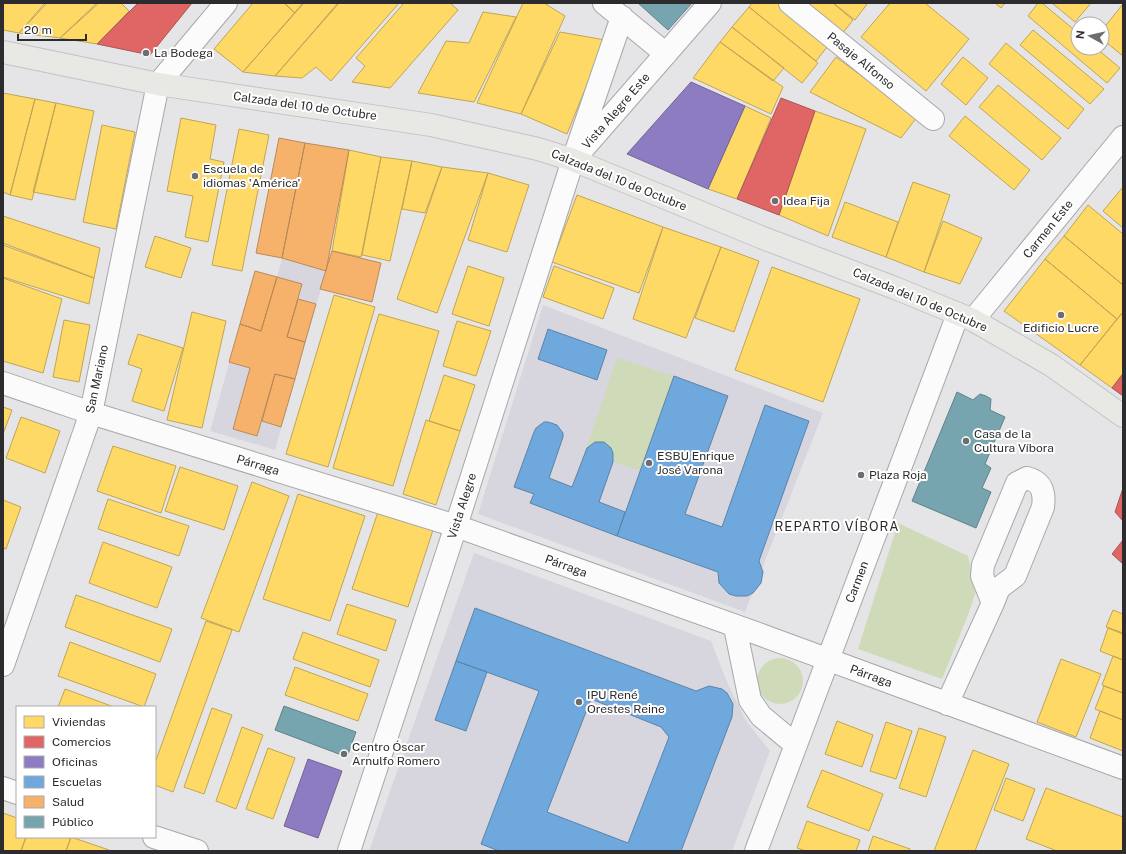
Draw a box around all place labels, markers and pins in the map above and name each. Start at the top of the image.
place label: La Bodega [154,46,213,60]
marker: La Bodega [141,48,151,58]
place label: Escuela de idiomas 'América' [203,162,301,190]
marker: Escuela de idiomas 'América' [190,171,200,181]
place label: Idea Fija [783,194,830,208]
marker: Idea Fija [770,196,780,206]
marker: Edificio Lucre [1056,310,1066,320]
place label: Edificio Lucre [1023,321,1099,335]
place label: Casa de la Cultura Víbora [974,427,1054,455]
marker: Casa de la Cultura Víbora [961,436,971,446]
place label: ESBU Enrique José Varona [657,449,735,477]
marker: ESBU Enrique José Varona [644,458,654,468]
place label: Plaza Roja [869,468,927,482]
marker: Plaza Roja [856,470,866,480]
place label: IPU René Orestes Reine [587,688,665,716]
marker: IPU René Orestes Reine [574,697,584,707]
place label: Centro Óscar Arnulfo Romero [352,740,440,768]
marker: Centro Óscar Arnulfo Romero [339,749,349,759]

